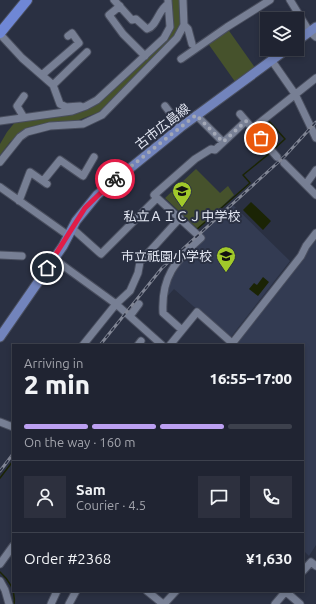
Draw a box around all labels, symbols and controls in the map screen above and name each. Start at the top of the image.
map controls [260,12,304,56]
button: layers [260,12,304,56]
street label: 古市広島線 [132,100,192,152]
pin [244,121,278,155]
icon: bag [250,127,272,149]
courier [95,159,135,199]
icon: bike [104,168,126,190]
school or university icon: 私立ＡＩＣＪ中学校 [171,180,193,208]
place label: 私立ＡＩＣＪ中学校 [123,209,241,223]
school or university icon: 市立祇園小学校 [215,245,237,273]
place label: 市立祇園小学校 [121,249,212,263]
pin [30,251,64,285]
icon: home [36,257,58,279]
text: Arriving in [24,356,83,370]
text: 2 min [24,370,90,399]
text: 16:55–17:00 [209,370,292,387]
text: On the way · 160 m [24,435,136,449]
button: person [24,476,66,518]
button: chat [198,476,240,518]
button: phone [250,476,292,518]
text: Sam [76,481,106,498]
text: Courier · 4.5 [76,498,146,512]
text: Order #2368 [24,550,111,567]
text: ¥1,630 [246,550,292,567]

